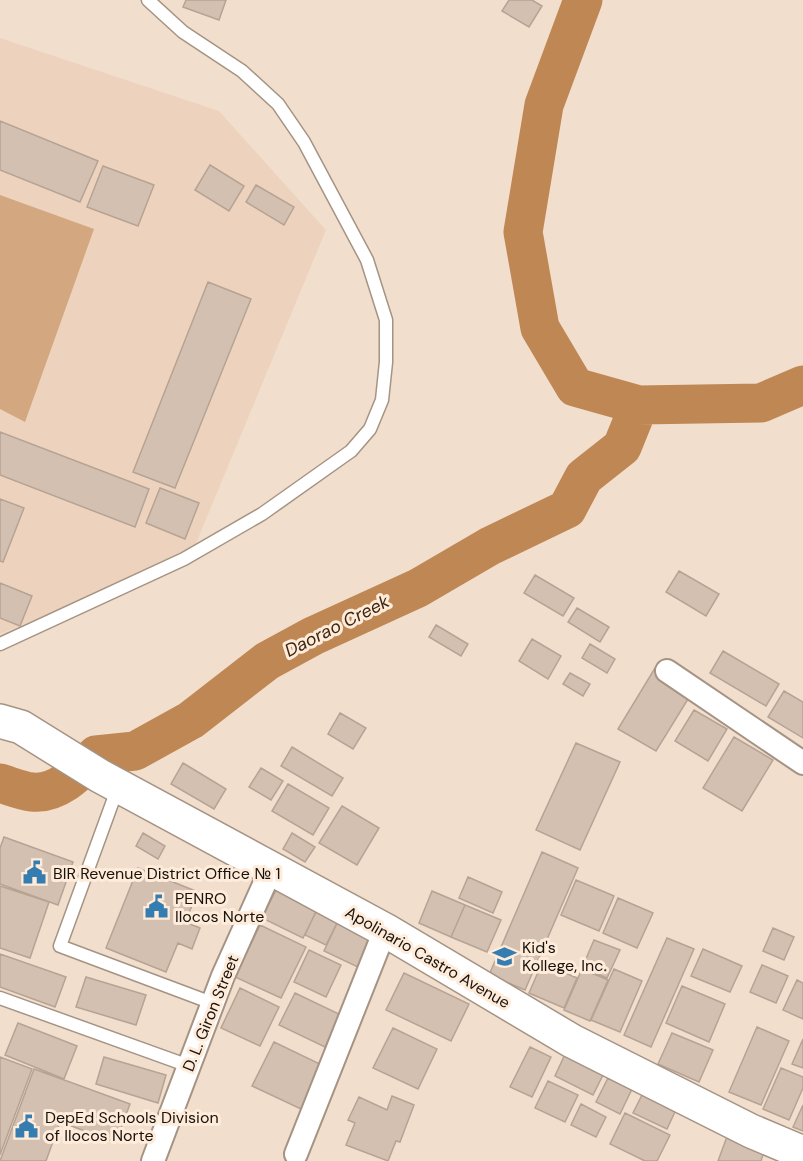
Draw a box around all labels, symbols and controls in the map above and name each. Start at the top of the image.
water label: Daorao Creek [280,589,394,663]
public building icon: BIR Revenue District Office № 1 [22,860,48,886]
place label: BIR Revenue District Office № 1 [53,863,281,884]
place label: PENRO Ilocos Norte [175,888,264,927]
public building icon: PENRO Ilocos Norte [144,894,170,920]
street label: Apolinario Castro Avenue [342,902,514,1013]
place label: Kid's Kollege, Inc. [522,937,607,976]
school or university icon: Kid's Kollege, Inc. [491,943,517,969]
street label: D. L. Giron Street [178,952,243,1074]
place label: DepEd Schools Division of Ilocos Norte [45,1107,219,1146]
public building icon: DepEd Schools Division of Ilocos Norte [14,1113,40,1139]

